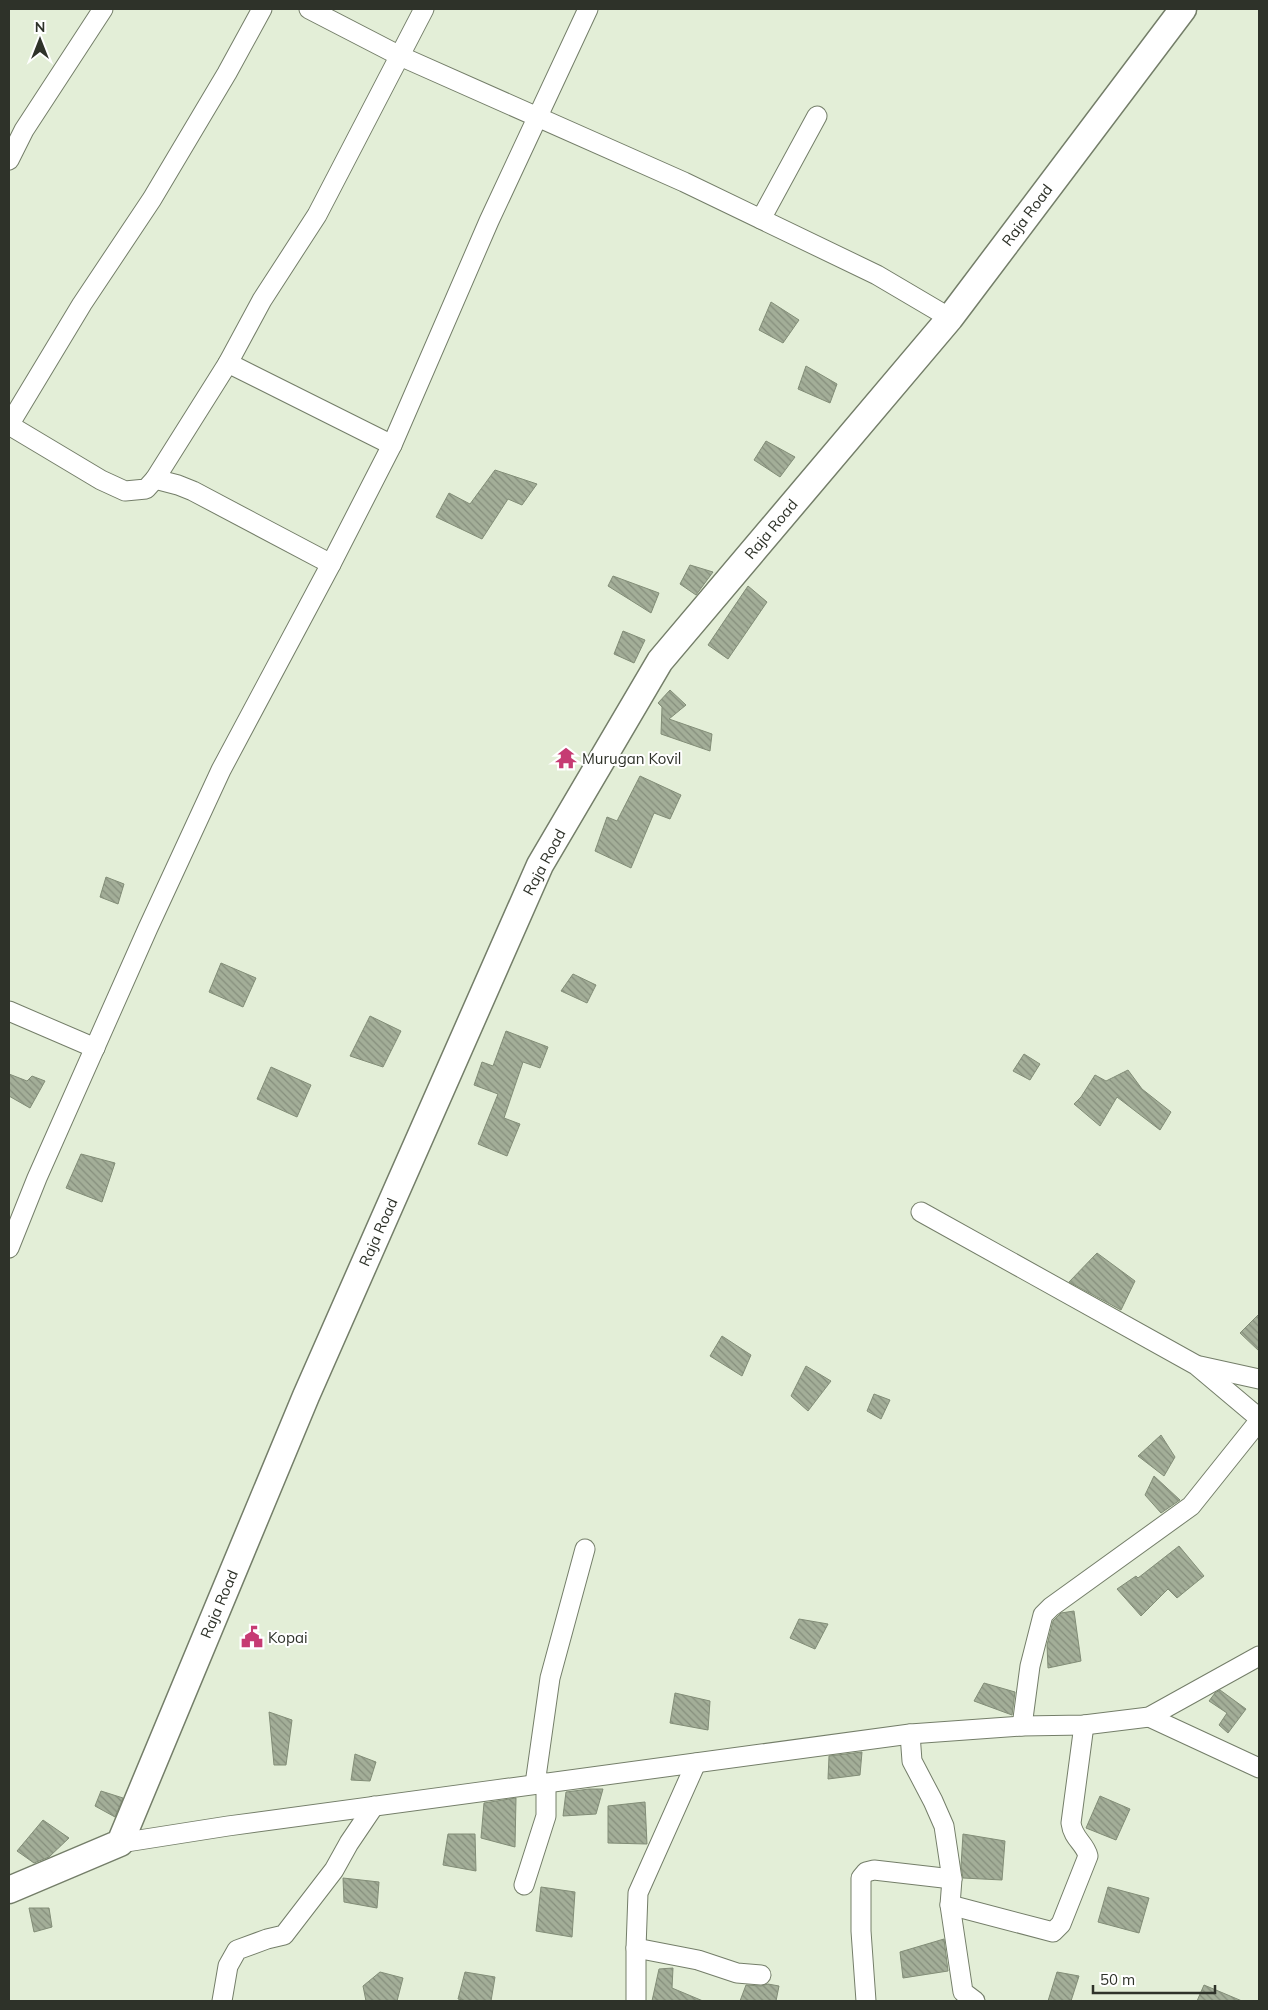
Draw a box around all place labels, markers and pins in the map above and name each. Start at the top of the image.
temple icon: Murugan Kovil [553,745,579,771]
place label: Murugan Kovil [582,749,681,768]
public building icon: Kopai [239,1624,265,1650]
place label: Kopai [268,1628,307,1647]

